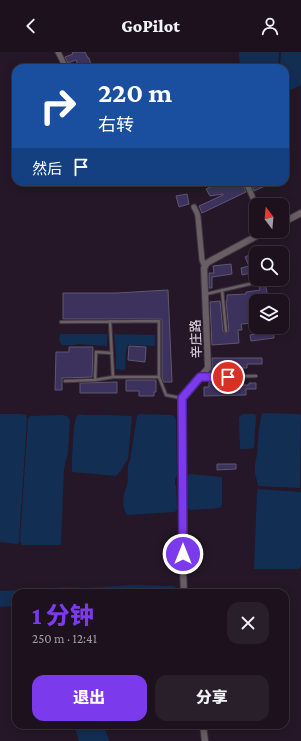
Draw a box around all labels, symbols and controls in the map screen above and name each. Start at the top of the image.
icon: back [20,15,42,37]
icon: person [259,15,281,37]
text: GoPilot [121,16,180,36]
text: 220 m [98,77,172,108]
icon: right [32,80,84,132]
text: 右转 [98,115,134,135]
icon: arrive [70,156,92,178]
text: 然后 [32,161,62,177]
north arrow [249,198,289,238]
map controls [249,198,289,334]
button: search [249,246,289,286]
button: layers [249,294,289,334]
street label: 辛庄路 [188,319,204,359]
pin [211,360,245,394]
icon: arrive [217,366,239,388]
position arrow [162,533,204,575]
text: 1 分钟 [32,602,94,629]
button: close [227,602,269,644]
text: 250 m · 12:41 [32,631,97,646]
button: 退出 [32,675,147,721]
button: 分享 [155,675,269,721]

